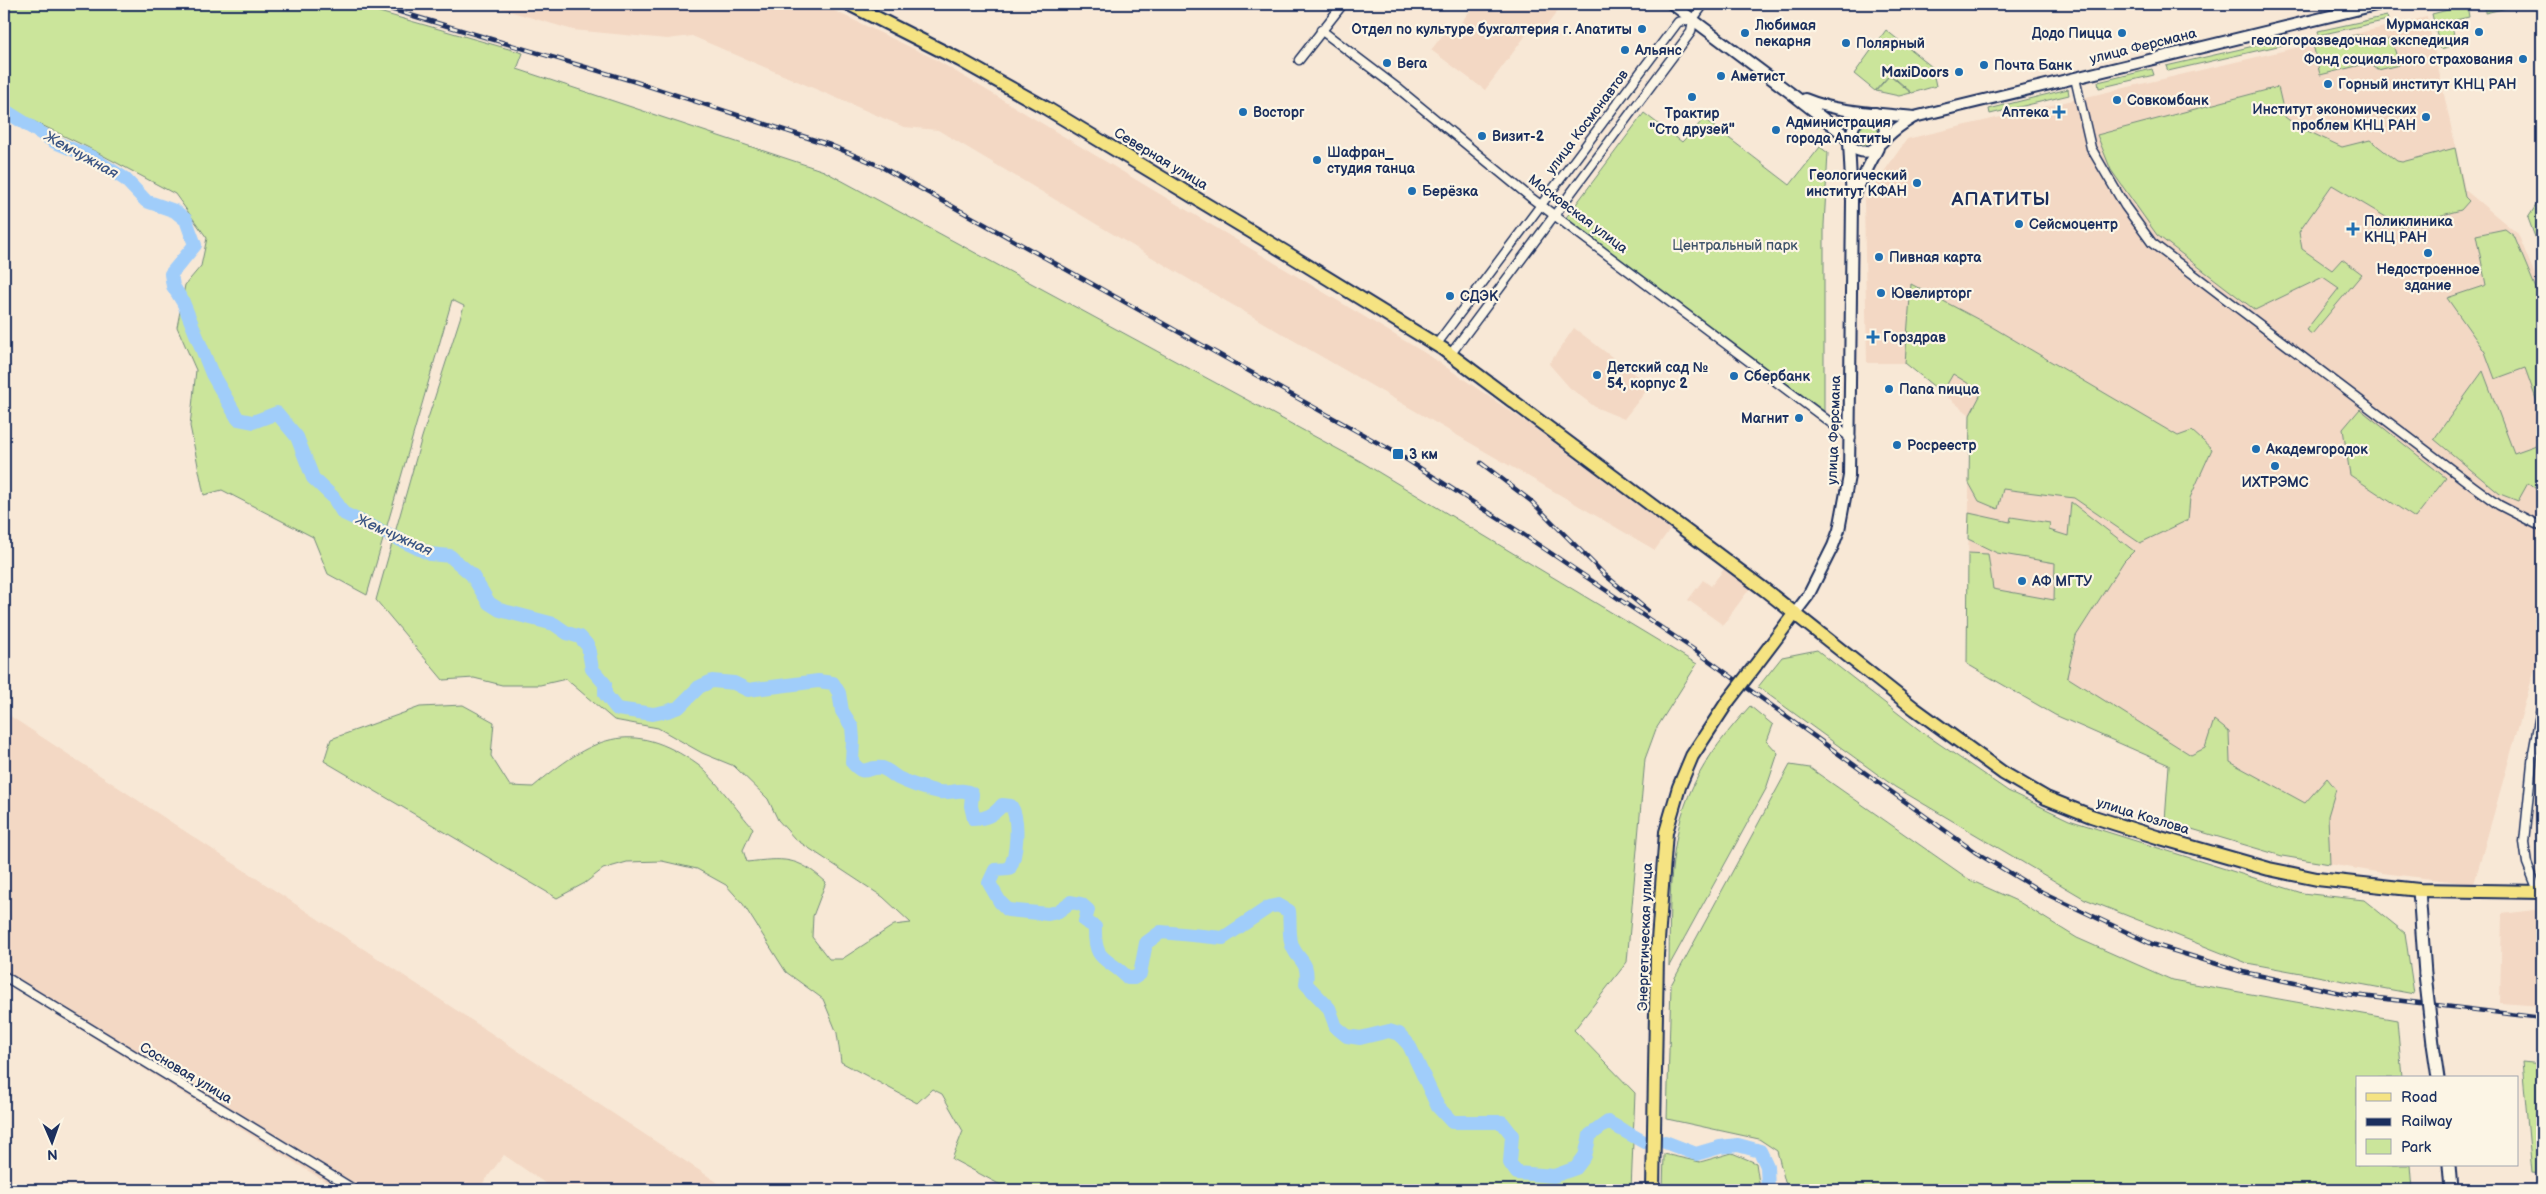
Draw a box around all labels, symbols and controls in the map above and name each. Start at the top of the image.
place label: Мурманская геологоразведочная экспедиция [2251,16,2469,49]
place label: Любимая пекарня [1754,17,1816,50]
place label: Отдел по культуре бухгалтерия г. Апатиты [1351,21,1632,38]
marker: Отдел по культуре бухгалтерия г. Апатиты [1636,23,1648,35]
street label: улица Ферсмана [2088,24,2199,68]
place label: Додо Пицца [2032,25,2113,42]
marker: Мурманская геологоразведочная экспедиция [2473,26,2485,38]
marker: Любимая пекарня [1739,27,1751,39]
marker: Додо Пицца [2116,27,2128,39]
place label: Полярный [1856,35,1925,52]
marker: Полярный [1840,37,1852,49]
place label: Альянс [1634,42,1682,59]
marker: Альянс [1619,44,1631,56]
place label: Фонд социального страхования [2304,51,2513,68]
marker: Фонд социального страхования [2517,53,2529,65]
place label: Вега [1397,55,1428,72]
marker: Вега [1381,57,1393,69]
place label: Почта Банк [1994,57,2072,74]
marker: Почта Банк [1978,59,1990,71]
place label: MaxiDoors [1881,64,1949,81]
street label: улица Космонавтов [1542,66,1632,178]
marker: MaxiDoors [1953,66,1965,78]
place label: Аметист [1730,68,1786,85]
marker: Аметист [1715,70,1727,82]
place label: Горный институт КНЦ РАН [2338,76,2517,93]
marker: Горный институт КНЦ РАН [2322,78,2334,90]
marker: Трактир "Сто друзей" [1686,91,1698,103]
place label: Совкомбанк [2127,92,2209,109]
marker: Совкомбанк [2111,94,2123,106]
place label: Институт экономических проблем КНЦ РАН [2252,101,2417,134]
place label: Восторг [1253,104,1305,121]
place label: Аптека [2001,104,2050,121]
place label: Трактир "Сто друзей" [1649,105,1735,138]
marker: Восторг [1237,106,1249,118]
marker: Аптека [2053,106,2065,118]
marker: Институт экономических проблем КНЦ РАН [2420,111,2432,123]
place label: Администрация города Апатиты [1785,114,1891,147]
street label: Северная улица [1111,124,1212,194]
marker: Администрация города Апатиты [1770,124,1782,136]
water label: Жемчужная [40,126,122,184]
place label: Визит-2 [1492,128,1545,145]
marker: Визит-2 [1476,130,1488,142]
place label: Шафран_ студия танца [1327,144,1416,177]
marker: Шафран_ студия танца [1311,154,1323,166]
place label: Геологический институт КФАН [1806,167,1907,200]
street label: Московская улица [1525,171,1632,257]
marker: Геологический институт КФАН [1911,177,1923,189]
place label: Берёзка [1422,183,1479,200]
marker: Берёзка [1406,185,1418,197]
district label: АПАТИТЫ [1950,188,2051,211]
place label: Поликлиника КНЦ РАН [2364,213,2454,246]
place label: Сейсмоцентр [2029,216,2119,233]
marker: Сейсмоцентр [2013,218,2025,230]
marker: Поликлиника КНЦ РАН [2346,222,2360,236]
park label: Центральный парк [1672,237,1798,254]
marker: Недостроенное здание [2422,247,2434,259]
place label: Пивная карта [1889,249,1982,266]
marker: Пивная карта [1873,251,1885,263]
place label: Недостроенное здание [2376,261,2480,294]
place label: Ювелирторг [1891,285,1972,302]
marker: Ювелирторг [1875,287,1887,299]
place label: СДЭК [1460,288,1499,305]
marker: СДЭК [1444,290,1456,302]
place label: Горздрав [1883,329,1946,346]
marker: Горздрав [1867,331,1879,343]
place label: Детский сад № 54, корпус 2 [1607,359,1708,392]
place label: Сбербанк [1744,368,1810,385]
marker: Детский сад № 54, корпус 2 [1591,369,1603,381]
marker: Сбербанк [1728,370,1740,382]
street label: улица Ферсмана [1824,374,1844,485]
place label: Папа пицца [1899,381,1980,398]
marker: Папа пицца [1883,383,1895,395]
place label: Магнит [1741,410,1789,427]
marker: Магнит [1793,412,1805,424]
place label: Росреестр [1907,437,1977,454]
marker: Росреестр [1891,439,1903,451]
place label: Академгородок [2265,441,2368,458]
marker: Академгородок [2250,443,2262,455]
place label: 3 км [1409,446,1438,463]
marker: 3 км [1391,447,1405,461]
marker: ИХТРЭМС [2269,460,2281,472]
place label: ИХТРЭМС [2242,474,2309,491]
water label: Жемчужная [352,509,436,561]
place label: АФ МГТУ [2031,573,2092,590]
marker: АФ МГТУ [2016,575,2028,587]
street label: улица Козлова [2094,794,2192,838]
street label: Энергетическая улица [1634,862,1656,1011]
street label: Сосновая улица [137,1039,236,1108]
legend [2356,1076,2518,1166]
text: Road [2401,1088,2437,1107]
text: Railway [2401,1112,2452,1131]
north arrow [28,1116,78,1166]
text: Park [2401,1138,2432,1157]
text: N [47,1146,58,1163]

